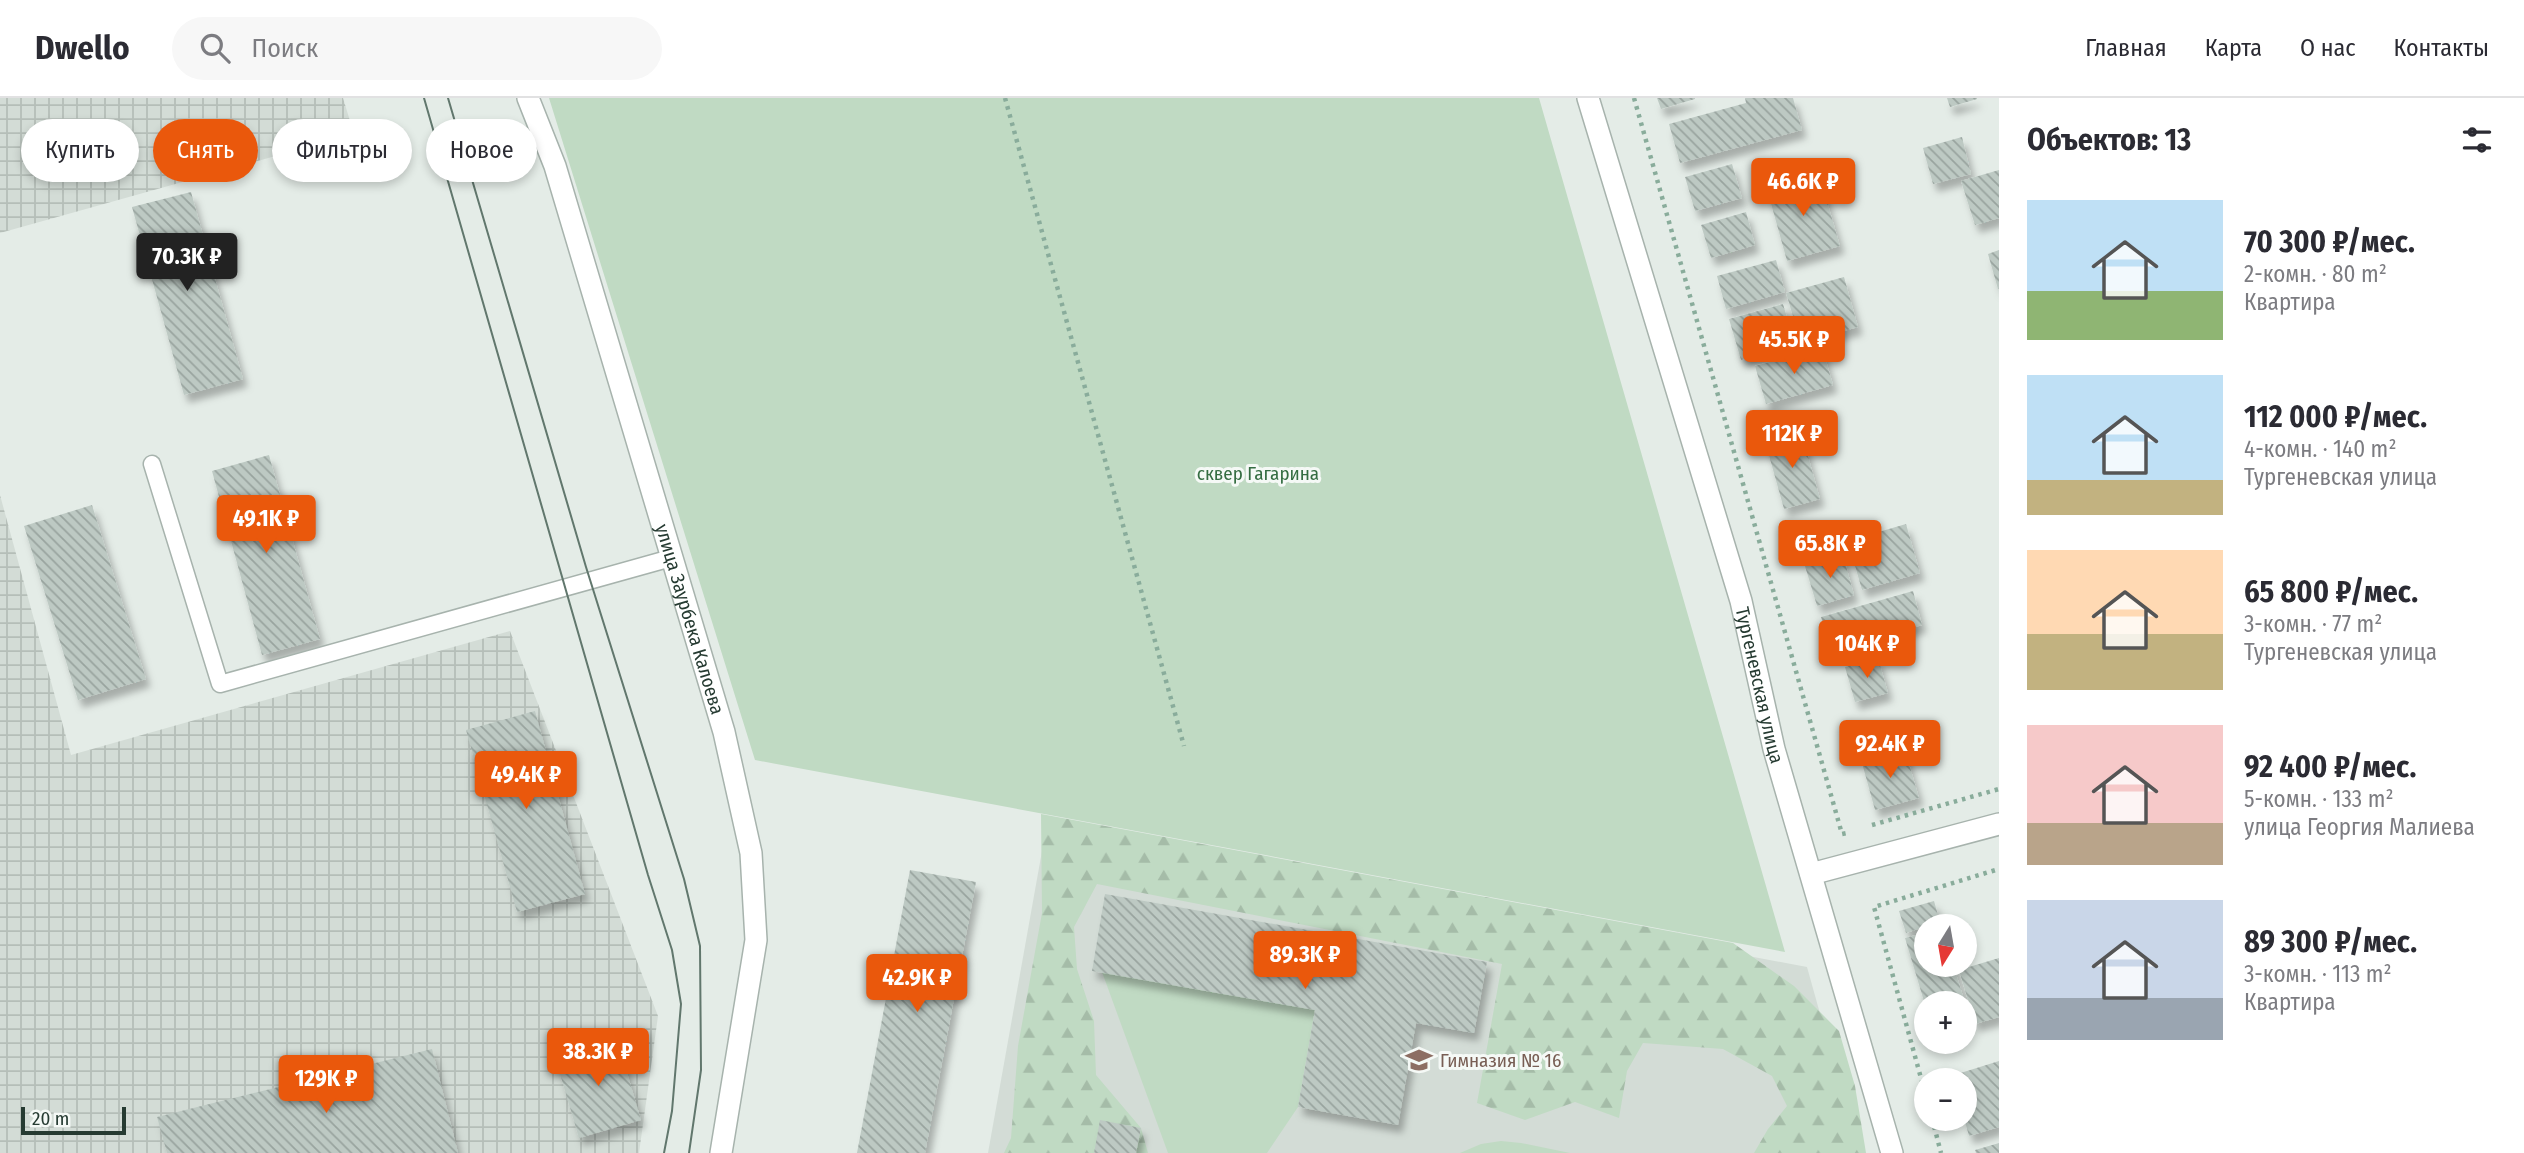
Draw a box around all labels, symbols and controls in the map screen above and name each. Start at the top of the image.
search box [172,17,662,80]
text: Dwello [35,28,130,68]
icon: search [196,29,234,67]
text: Поиск [252,33,318,64]
text: Главная [2085,34,2167,62]
text: Карта [2205,34,2262,62]
text: О нас [2300,34,2355,62]
text: Контакты [2393,34,2489,62]
chip: Купить [21,119,139,182]
chip: Снять [153,119,258,182]
chip: Фильтры [272,119,412,182]
chip: Новое [426,119,537,182]
icon: filters [2458,121,2496,159]
text: Объектов: 13 [2027,122,2191,158]
pin: 46.6K ₽ [1738,158,1868,218]
text: 46.6K ₽ [1767,167,1839,195]
text: 70 300 ₽/мес. [2244,224,2415,260]
icon: home [2083,228,2167,312]
pin: 70.3K ₽ [122,234,252,293]
text: 70.3K ₽ [152,242,222,270]
text: 2-комн. · 80 m² [2244,260,2387,288]
text: Квартира [2244,288,2336,316]
pin: 45.5K ₽ [1729,316,1859,376]
text: 45.5K ₽ [1759,325,1829,353]
text: 112 000 ₽/мес. [2244,399,2427,435]
icon: home [2083,403,2167,487]
pin: 112K ₽ [1735,410,1849,470]
text: 112K ₽ [1762,419,1822,447]
text: 4-комн. · 140 m² [2244,435,2397,463]
park label: сквер Гагарина [1197,462,1319,485]
text: Тургеневская улица [2244,463,2437,491]
pin: 49.1K ₽ [201,496,331,555]
text: 49.1K ₽ [233,504,299,532]
pin: 65.8K ₽ [1765,520,1895,580]
street label: улица Заурбека Калоева [651,521,729,717]
text: 65.8K ₽ [1794,529,1866,557]
text: 65 800 ₽/мес. [2244,574,2418,610]
icon: home [2083,578,2167,662]
street label: Тургеневская улица [1731,605,1789,766]
text: 3-комн. · 77 m² [2244,610,2382,638]
pin: 104K ₽ [1810,620,1924,680]
text: 104K ₽ [1835,629,1899,657]
text: Тургеневская улица [2244,638,2437,666]
pin: 92.4K ₽ [1825,720,1955,780]
text: 92.4K ₽ [1855,729,1925,757]
text: 92 400 ₽/мес. [2244,749,2416,785]
pin: 49.4K ₽ [461,752,591,811]
icon: home [2083,753,2167,837]
text: 49.4K ₽ [491,760,561,788]
text: 5-комн. · 133 m² [2244,785,2394,813]
text: улица Георгия Малиева [2244,813,2475,841]
north arrow [1914,914,1978,976]
map controls [1914,914,1977,1131]
text: 89 300 ₽/мес. [2244,924,2417,960]
icon: home [2083,928,2167,1012]
pin: 89.3K ₽ [1240,932,1370,991]
text: 89.3K ₽ [1270,940,1340,968]
pin: 42.9K ₽ [852,954,982,1014]
text: 3-комн. · 113 m² [2244,960,2392,988]
text: 42.9K ₽ [882,963,952,991]
text: Квартира [2244,988,2336,1016]
button: + [1914,991,1977,1054]
pin: 38.3K ₽ [533,1028,663,1088]
text: 38.3K ₽ [563,1037,633,1065]
school or university icon: Гимназия № 16 [1404,1045,1434,1075]
place label: Гимназия № 16 [1440,1049,1561,1072]
pin: 129K ₽ [269,1056,383,1115]
text: 129K ₽ [295,1064,357,1092]
button: − [1914,1068,1977,1131]
scale bar [21,1104,126,1136]
text: 20 m [32,1107,69,1130]

